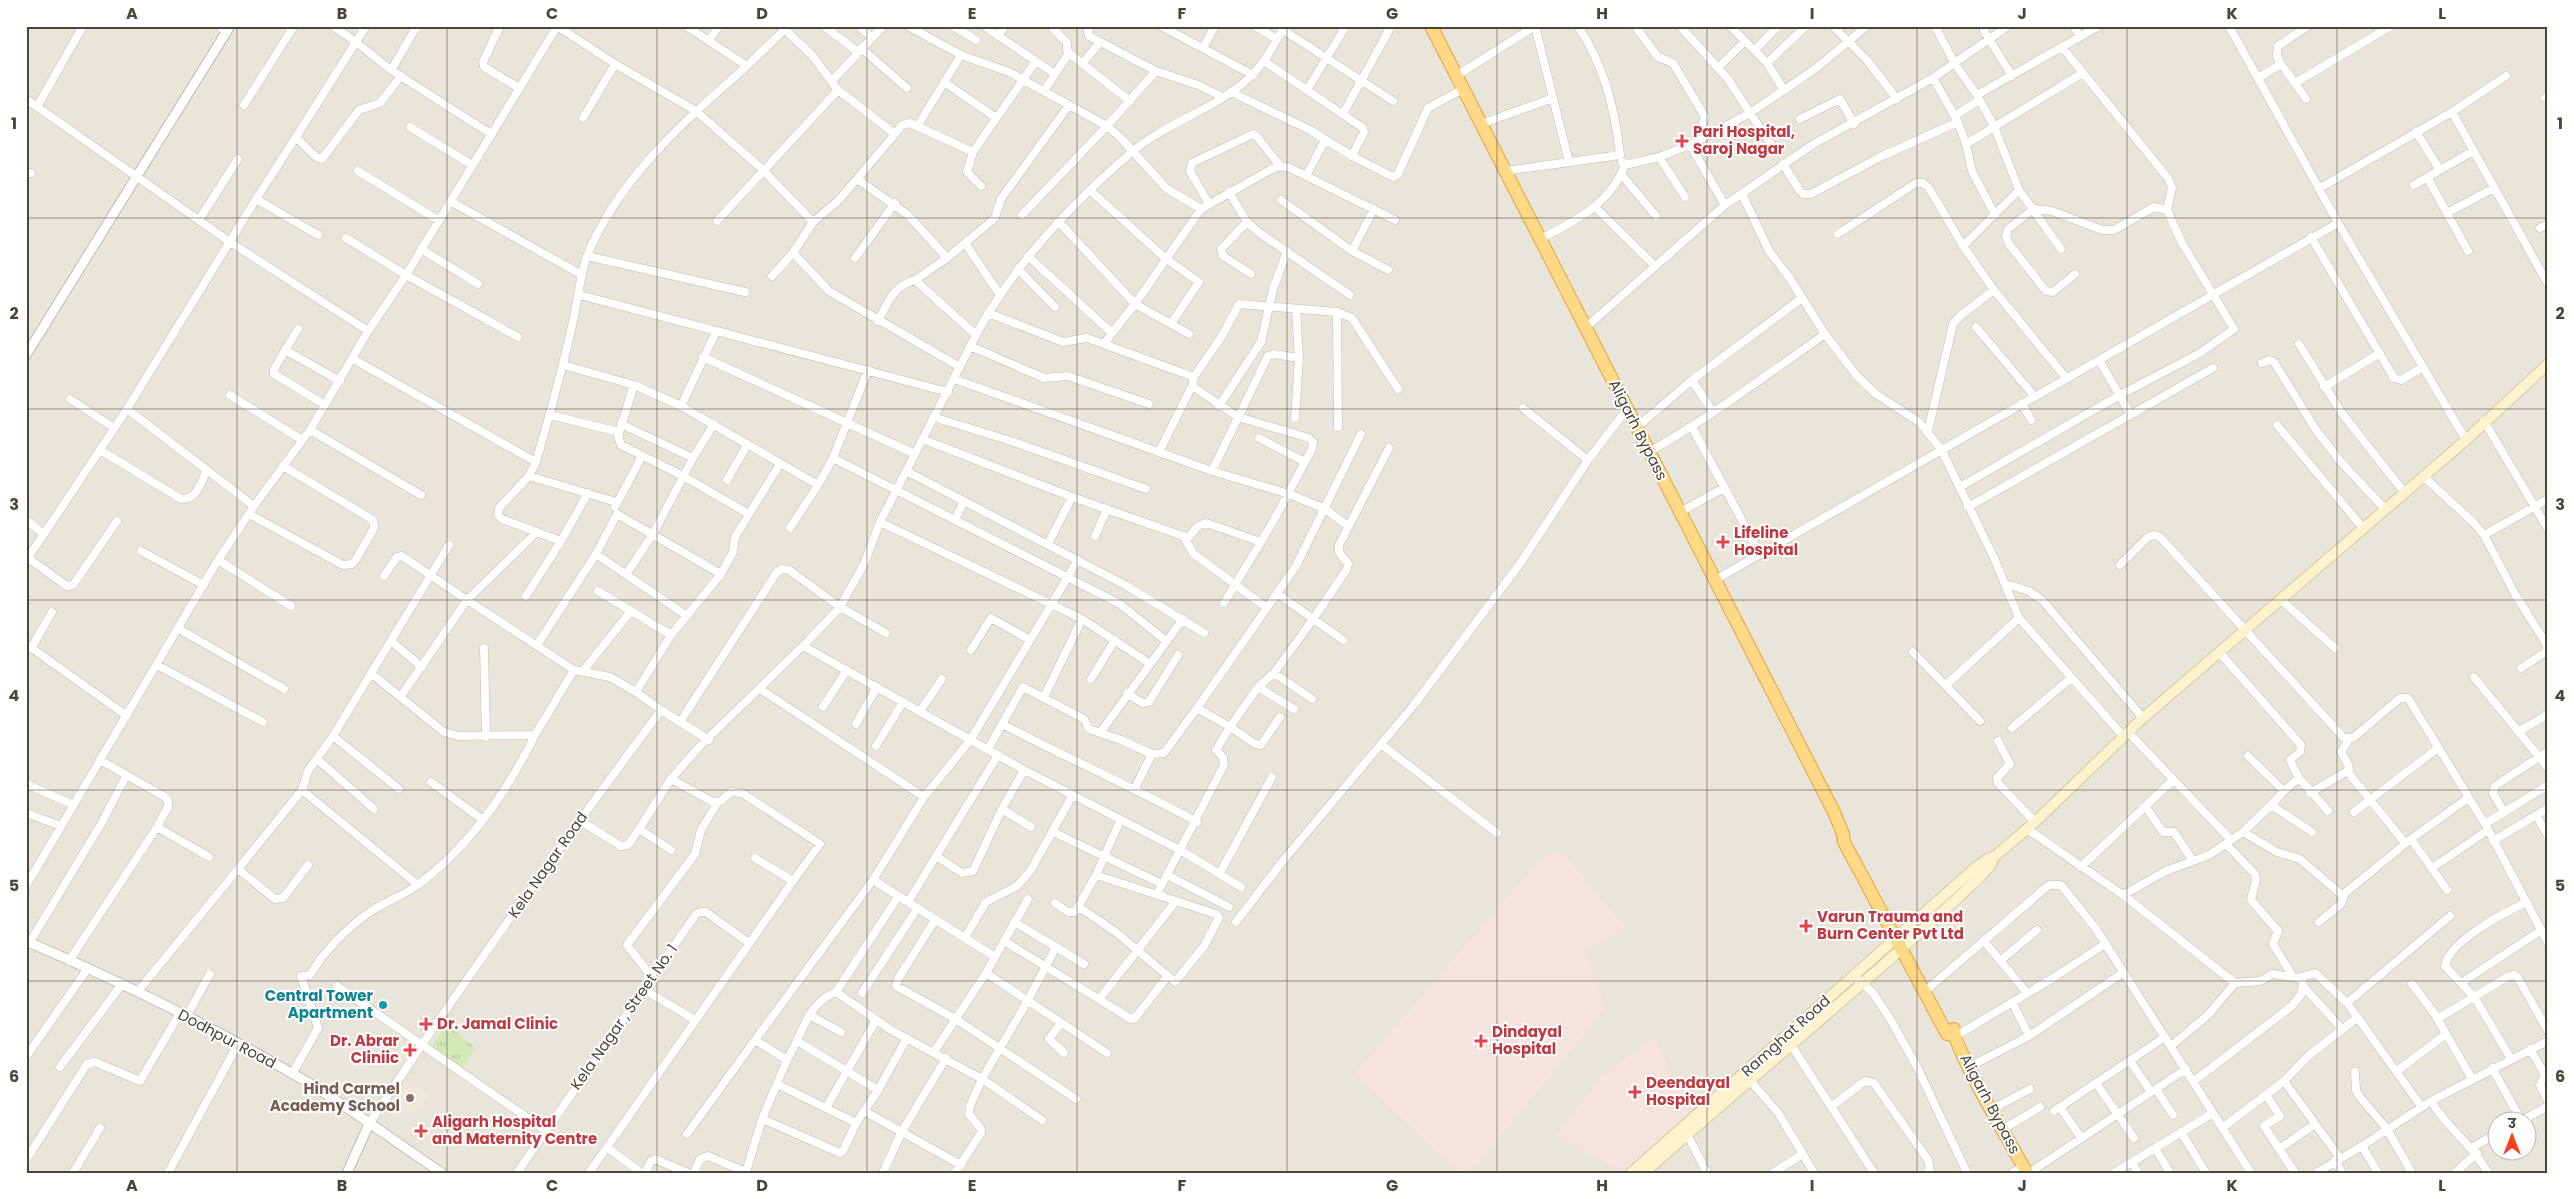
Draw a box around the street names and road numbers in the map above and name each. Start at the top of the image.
street label: Aligarh Bypass [1604,376,1673,484]
street label: Kela Nagar Road [503,807,592,922]
street label: Kela Nagar , Street No. 1 [565,940,682,1094]
street label: Ramghat Road [1737,990,1835,1081]
street label: Dodhpur Road [174,1004,280,1073]
street label: Aligarh Bypass [1955,1050,2026,1158]

